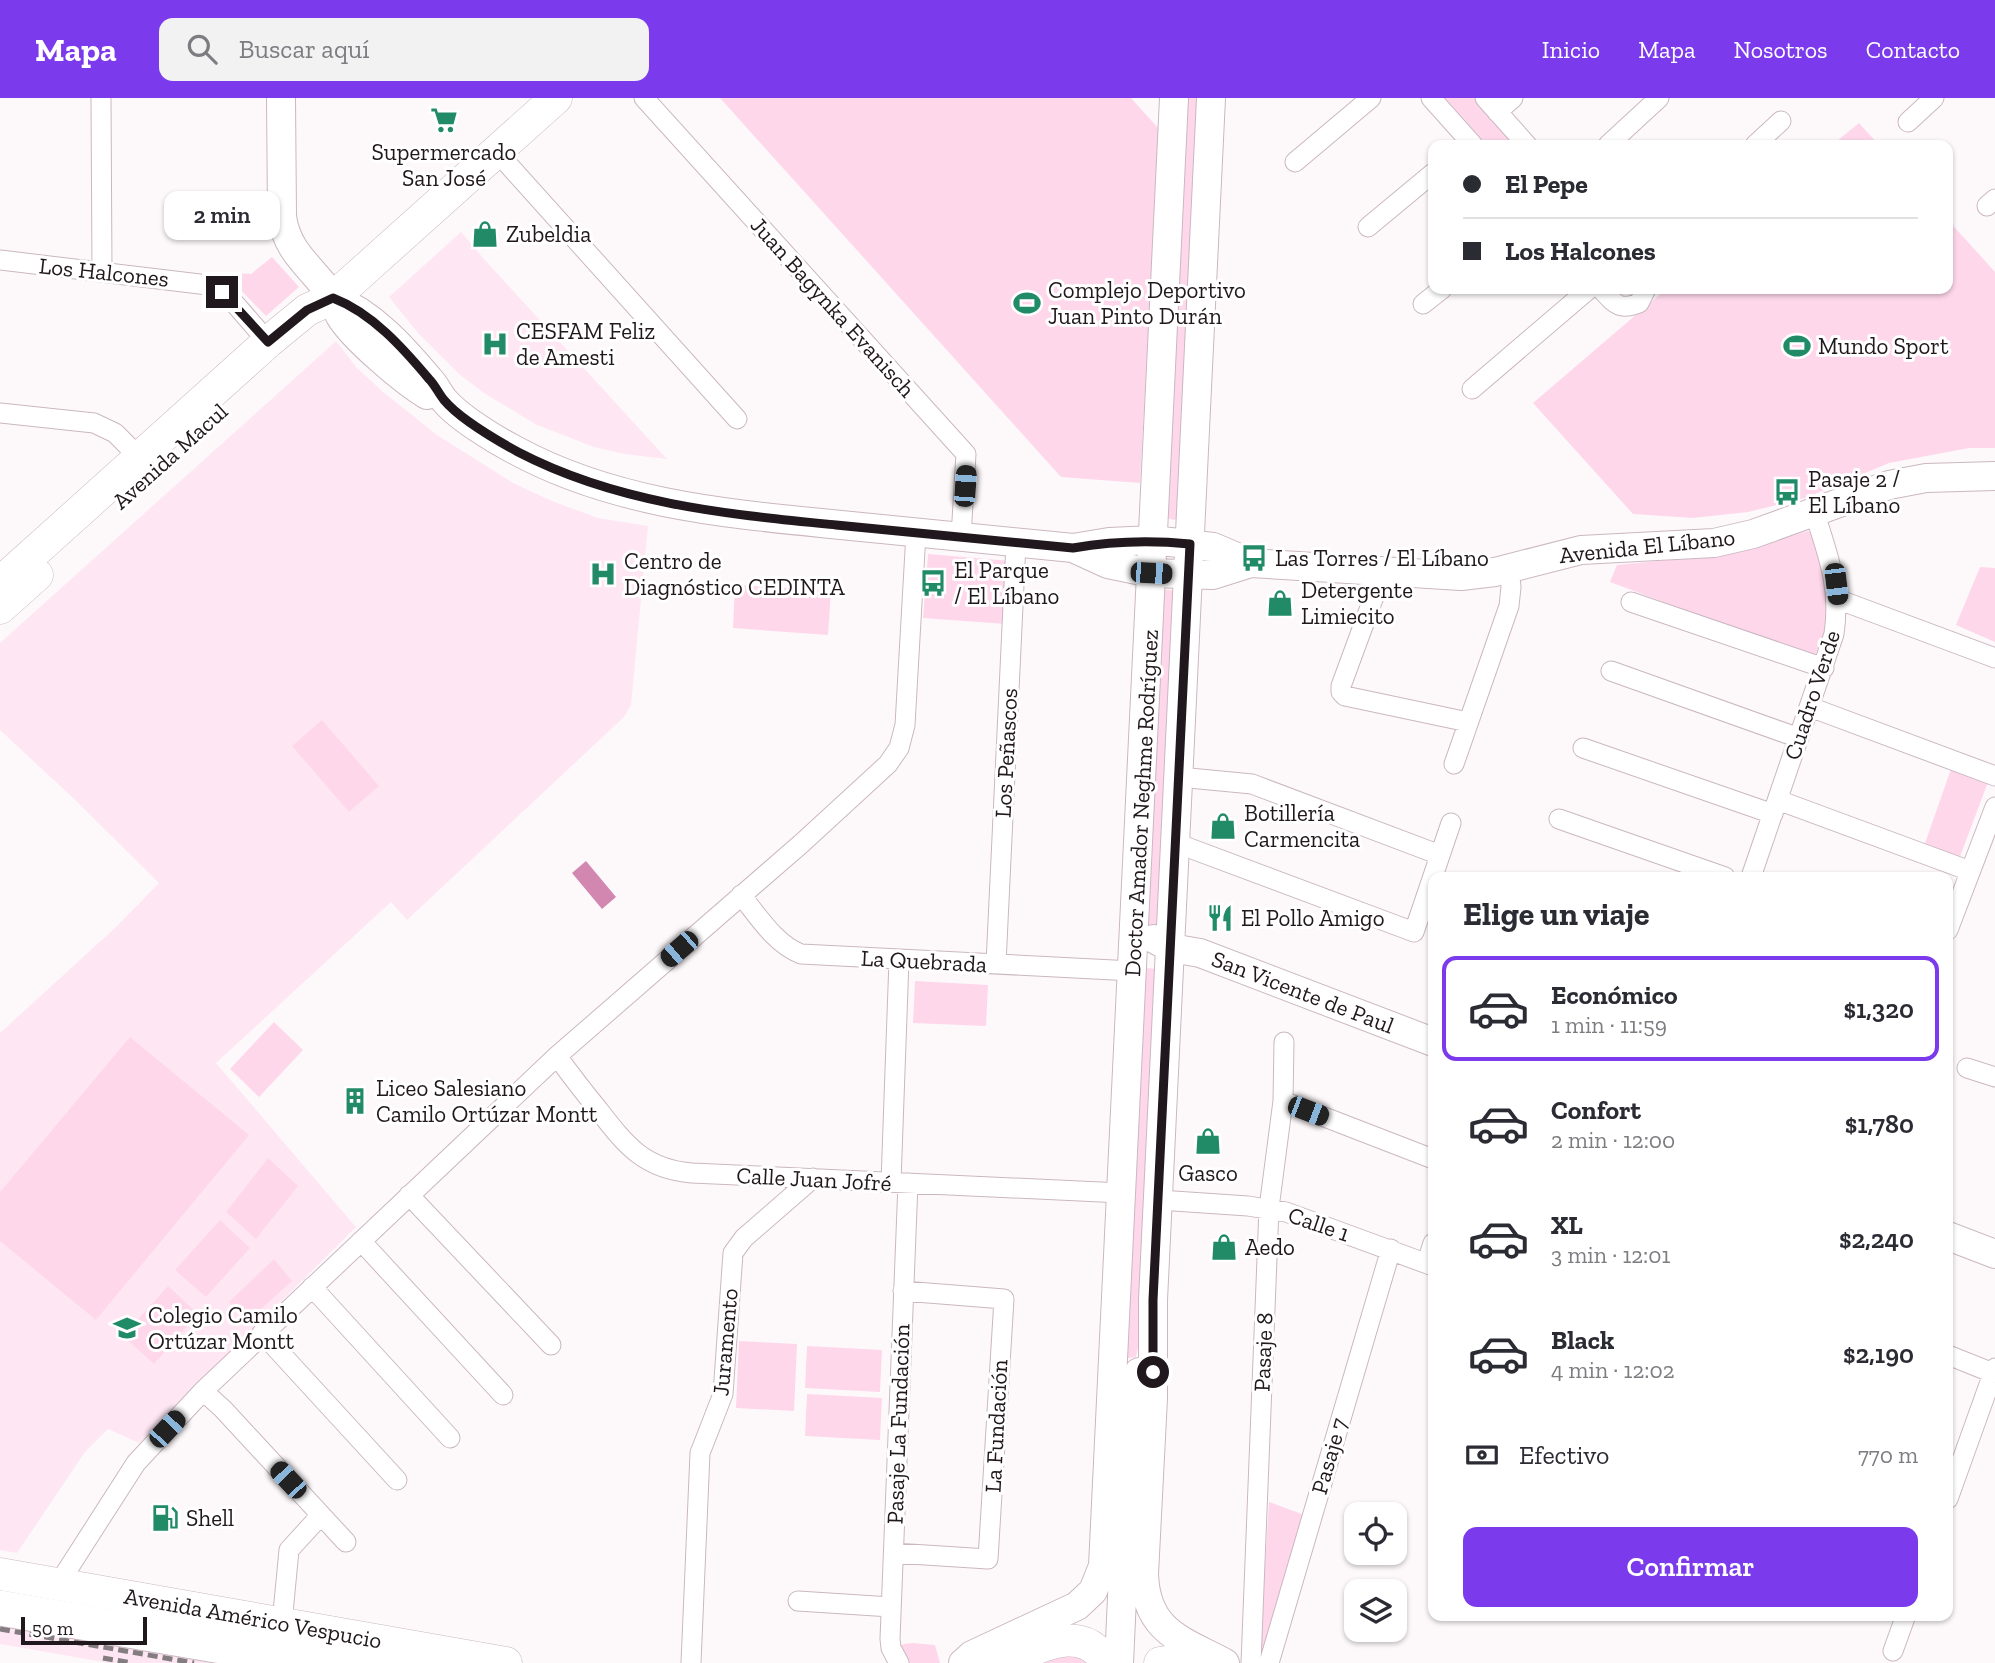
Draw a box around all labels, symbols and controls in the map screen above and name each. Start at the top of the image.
search box [159,18,649,81]
text: Mapa [35,30,117,69]
icon: search [183,30,221,68]
text: Buscar aquí [239,33,370,65]
text: Inicio [1542,35,1600,64]
text: Mapa [1638,35,1695,64]
text: Nosotros [1733,35,1828,64]
text: Contacto [1866,35,1960,64]
supermarket icon: Supermercado San José [429,105,459,135]
place label: Supermercado San José [372,138,516,192]
text: El Pepe [1505,168,1588,200]
callout: 2 min [164,190,280,240]
text: 2 min [193,201,251,229]
street label: Juan Bagynka Evanisch [745,211,921,403]
shop icon: Zubeldia [470,219,500,249]
place label: Zubeldia [506,220,591,248]
text: Los Halcones [1505,235,1656,267]
street label: Los Halcones [38,251,170,293]
route end [206,276,238,308]
place label: Complejo Deportivo Juan Pinto Durán [1048,276,1246,330]
sports icon: Complejo Deportivo Juan Pinto Durán [1012,288,1042,318]
place label: CESFAM Feliz de Amesti [516,317,656,371]
hospital icon: CESFAM Feliz de Amesti [480,329,510,359]
sports icon: Mundo Sport [1782,331,1812,361]
place label: Mundo Sport [1818,332,1949,360]
street label: Avenida Macul [107,397,233,515]
car [954,464,977,508]
place label: Pasaje 2 / El Líbano [1808,465,1900,519]
bus stop icon: Pasaje 2 / El Líbano [1772,477,1802,507]
street label: Avenida El Líbano [1558,523,1736,569]
bus stop icon: Las Torres / El Líbano [1239,543,1269,573]
place label: Las Torres / El Líbano [1275,544,1489,572]
place label: Centro de Diagnóstico CEDINTA [624,547,846,601]
place label: El Parque / El Líbano [954,556,1059,610]
hospital icon: Centro de Diagnóstico CEDINTA [588,559,618,589]
car [1130,561,1173,585]
car [1824,562,1849,606]
bus stop icon: El Parque / El Líbano [918,568,948,598]
place label: Detergente Limiecito [1301,576,1413,630]
shop icon: Detergente Limiecito [1265,588,1295,618]
street label: Cuadro Verde [1778,627,1846,763]
street label: Doctor Amador Neghme Rodríguez [1118,628,1164,977]
street label: Los Peñascos [989,687,1023,819]
place label: Botillería Carmencita [1244,799,1360,853]
shop icon: Botillería Carmencita [1208,811,1238,841]
text: Elige un viaje [1463,895,1650,933]
restaurant icon: El Pollo Amigo [1205,903,1235,933]
place label: El Pollo Amigo [1241,904,1385,932]
car [657,927,702,971]
street label: La Quebrada [860,944,988,978]
street label: San Vicente de Paul [1208,944,1398,1040]
icon: car [1467,977,1530,1040]
text: Económico [1551,979,1678,1011]
text: $1,320 [1843,993,1914,1025]
text: 1 min · 11:59 [1551,1011,1667,1039]
place label: Liceo Salesiano Camilo Ortúzar Montt [376,1074,598,1128]
building icon: Liceo Salesiano Camilo Ortúzar Montt [340,1086,370,1116]
icon: car [1467,1092,1530,1155]
car [1285,1094,1332,1128]
text: Confort [1551,1094,1641,1126]
text: $1,780 [1845,1108,1914,1140]
shop icon: Gasco [1193,1126,1223,1156]
text: 2 min · 12:00 [1551,1126,1675,1154]
place label: Gasco [1178,1159,1238,1187]
street label: Calle Juan Jofré [736,1161,892,1197]
street label: Calle 1 [1285,1200,1354,1248]
icon: car [1467,1207,1530,1270]
text: XL [1551,1209,1583,1241]
text: $2,240 [1839,1223,1914,1255]
shop icon: Aedo [1209,1232,1239,1262]
place label: Aedo [1245,1233,1295,1261]
text: 3 min · 12:01 [1551,1241,1670,1269]
street label: Juramento [706,1287,744,1397]
place label: Colegio Camilo Ortúzar Montt [148,1301,298,1355]
street label: Pasaje 8 [1248,1312,1278,1392]
school or university icon: Colegio Camilo Ortúzar Montt [112,1313,142,1343]
icon: car [1467,1322,1530,1385]
street label: Pasaje La Fundación [881,1323,915,1525]
text: Black [1551,1324,1614,1356]
text: $2,190 [1843,1338,1914,1370]
route start [1137,1356,1169,1388]
text: 4 min · 12:02 [1551,1356,1675,1384]
street label: La Fundación [979,1359,1013,1493]
car [145,1406,190,1452]
street label: Pasaje 7 [1305,1414,1353,1497]
icon: cash [1463,1436,1501,1474]
text: Efectivo [1519,1439,1609,1471]
text: 770 m [1858,1441,1918,1469]
car [266,1457,311,1503]
map controls [1344,1502,1407,1642]
button: locate [1344,1502,1407,1565]
fuel station icon: Shell [150,1503,180,1533]
place label: Shell [186,1504,234,1532]
button: Confirmar [1463,1527,1918,1607]
button: layers [1344,1579,1407,1642]
street label: Avenida Américo Vespucio [122,1582,384,1654]
scale bar [21,1614,147,1646]
text: 50 m [32,1617,73,1640]

